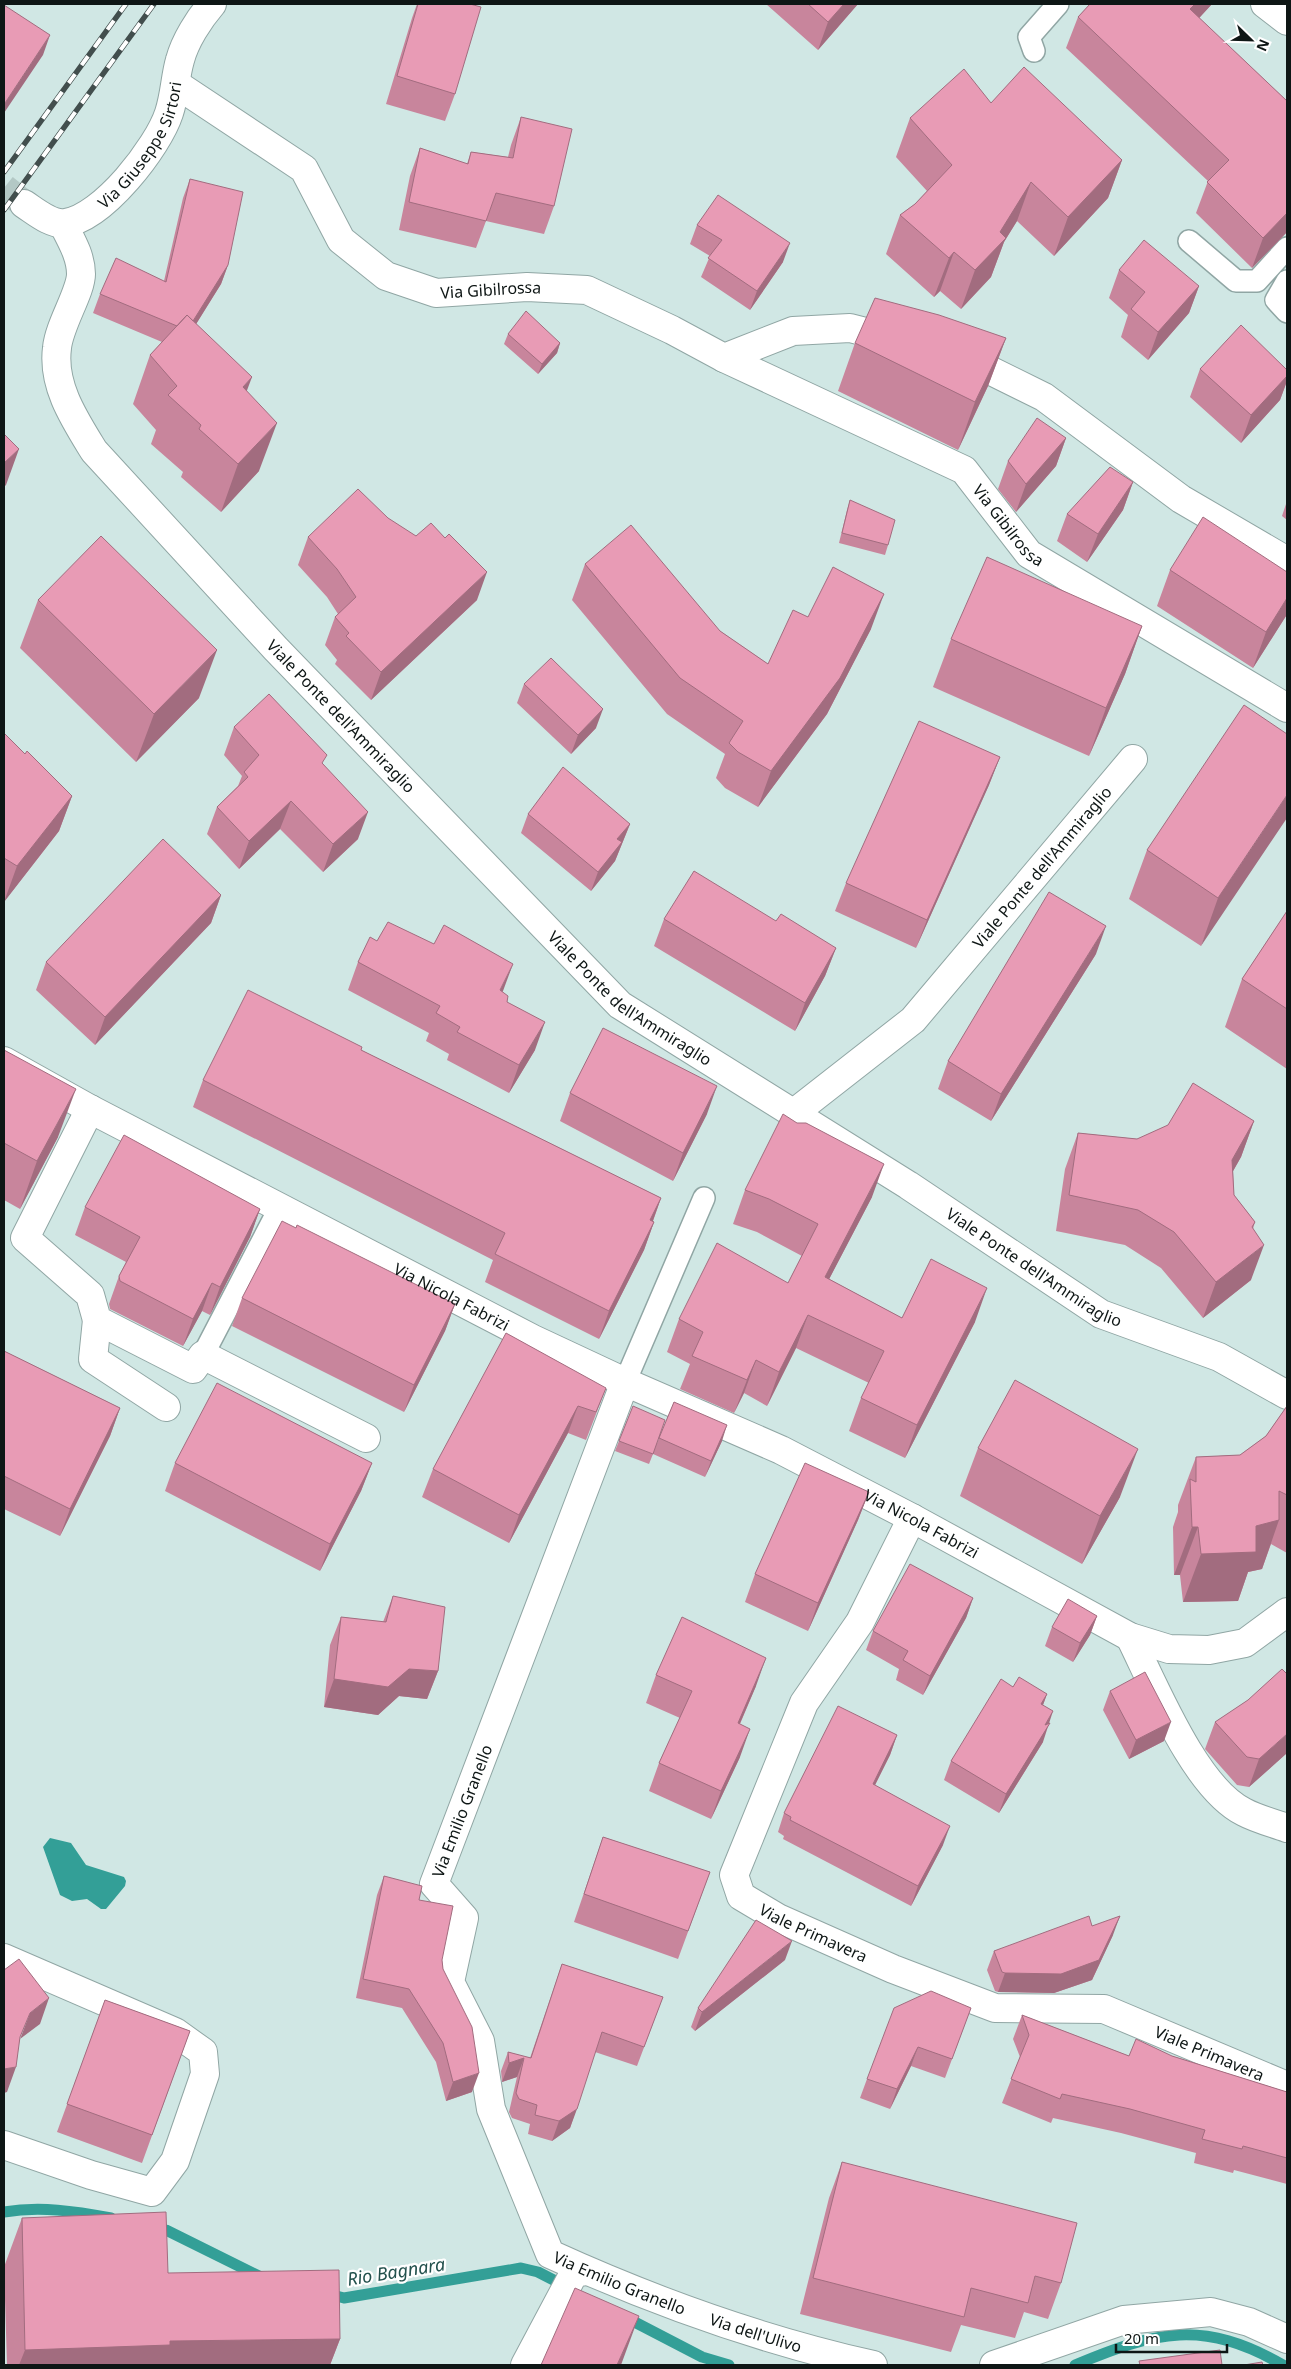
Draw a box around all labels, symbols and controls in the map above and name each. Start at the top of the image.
north arrow [1226,15,1276,65]
text: N [1252,36,1274,54]
street label: Via Giuseppe Sirtori [93,80,186,214]
street label: Via Gibilrossa [440,276,542,304]
street label: Via Gibilrossa [968,480,1048,571]
street label: Viale Ponte dell'Ammiraglio [262,635,420,798]
street label: Viale Ponte dell'Ammiraglio [967,781,1116,953]
street label: Viale Ponte dell'Ammiraglio [543,926,716,1071]
street label: Viale Ponte dell'Ammiraglio [942,1203,1125,1332]
street label: Via Nicola Fabrizi [390,1258,513,1336]
street label: Via Nicola Fabrizi [860,1484,983,1563]
street label: Via Emilio Granello [427,1741,497,1881]
street label: Viale Primavera [755,1898,871,1967]
street label: Viale Primavera [1151,2021,1268,2086]
street label: Via Emilio Granello [550,2246,689,2320]
water label: Rio Bagnara [345,2251,447,2291]
street label: Via dell'Ulivo [707,2308,804,2357]
scale bar [1116,2322,1227,2354]
text: 20 m [1124,2328,1159,2348]

